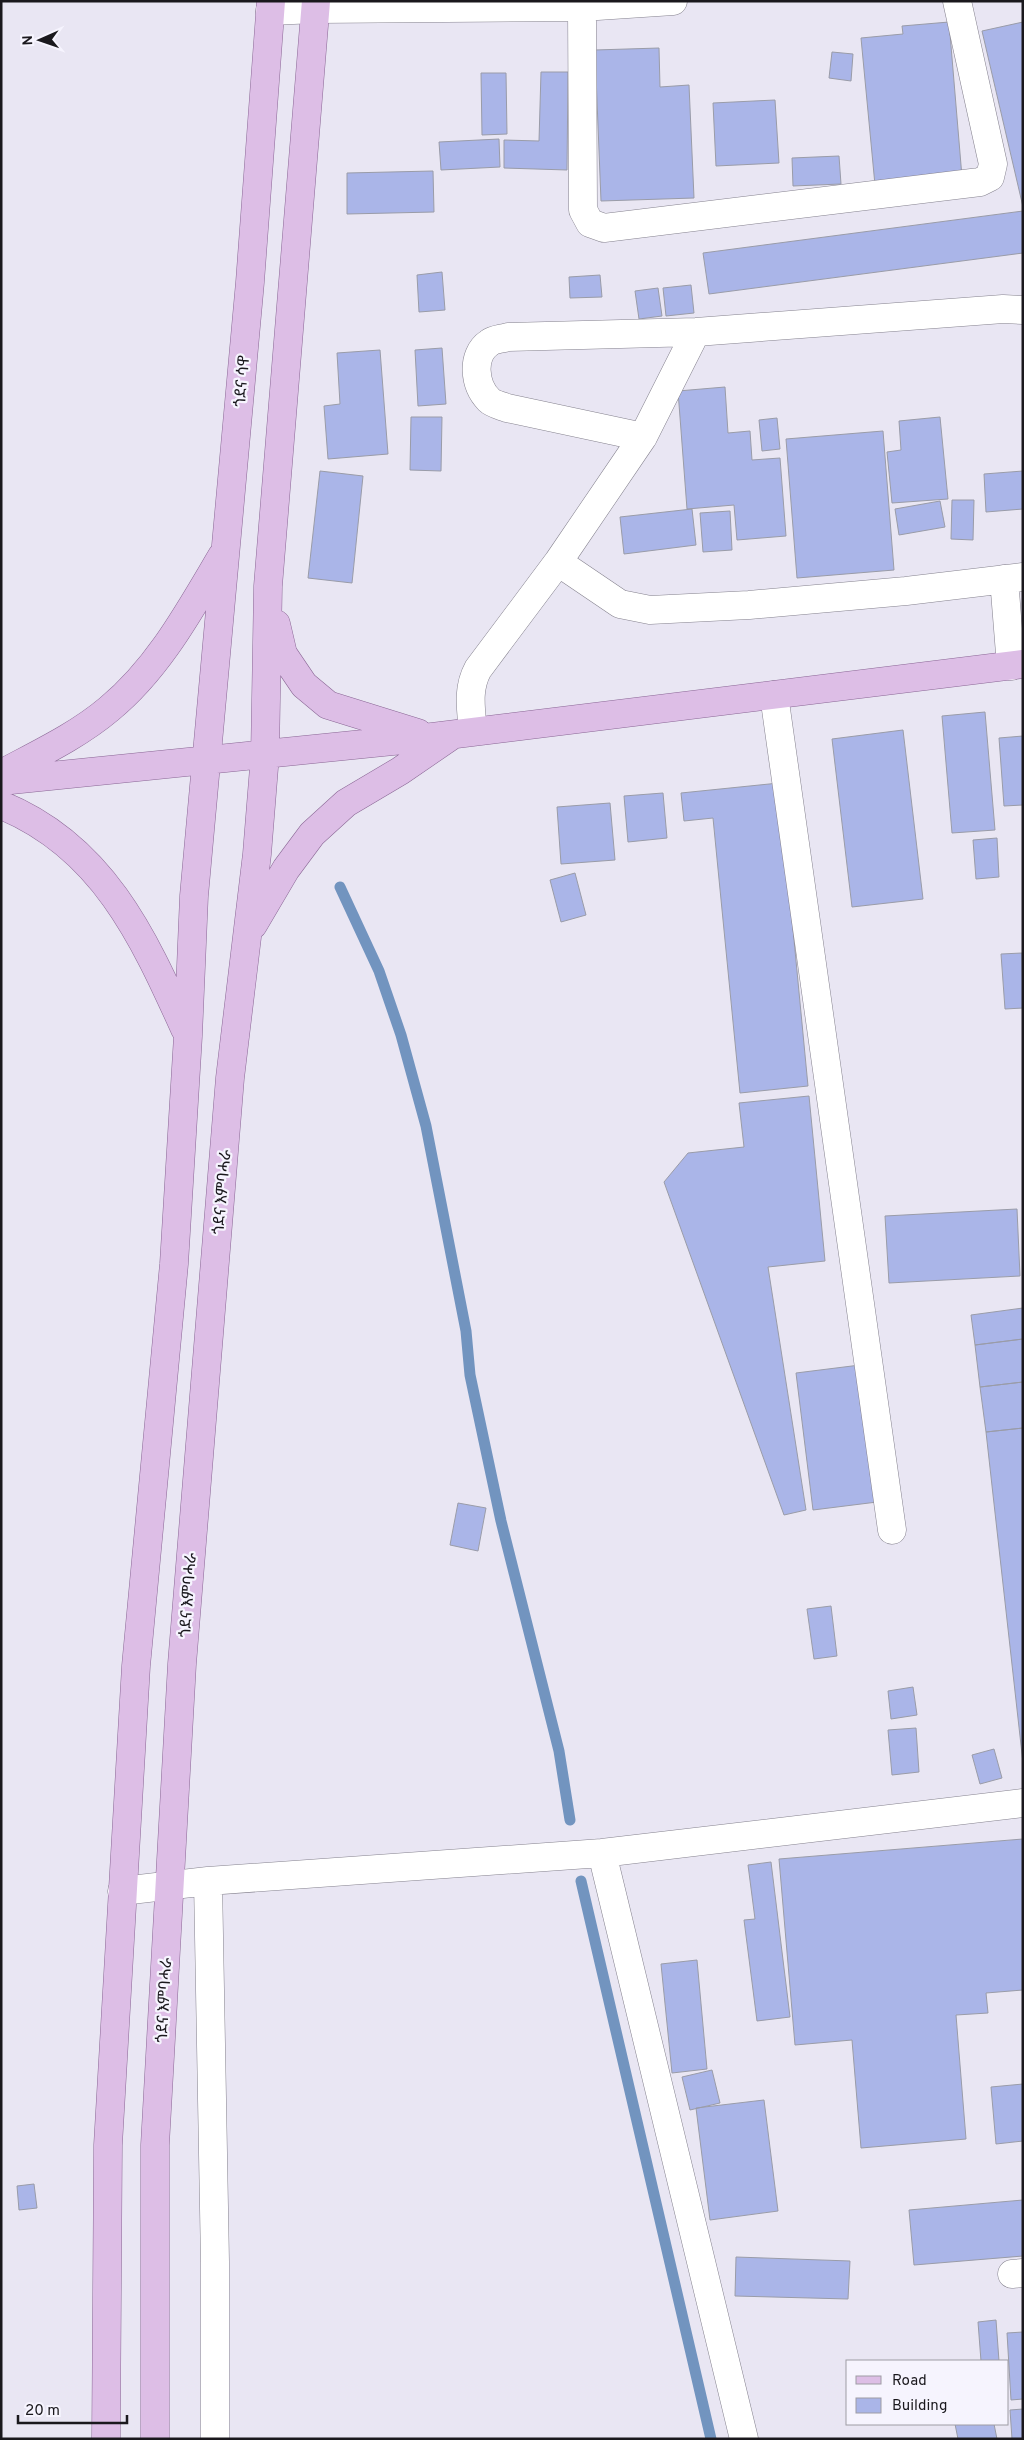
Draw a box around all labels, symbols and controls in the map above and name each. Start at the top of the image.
north arrow [15,15,65,65]
text: N [20,35,37,46]
street label: ጎደና ሳዋ [231,355,255,408]
street label: ጎደና እምባሓራ [209,1149,237,1235]
street label: ጎደና እምባሓራ [176,1552,202,1638]
street label: ጎደና እምባሓራ [153,1957,177,2043]
legend [846,2360,1009,2425]
text: Road [892,2372,927,2391]
scale bar [18,2392,126,2424]
text: Building [892,2397,947,2416]
text: 20 m [25,2402,60,2421]

